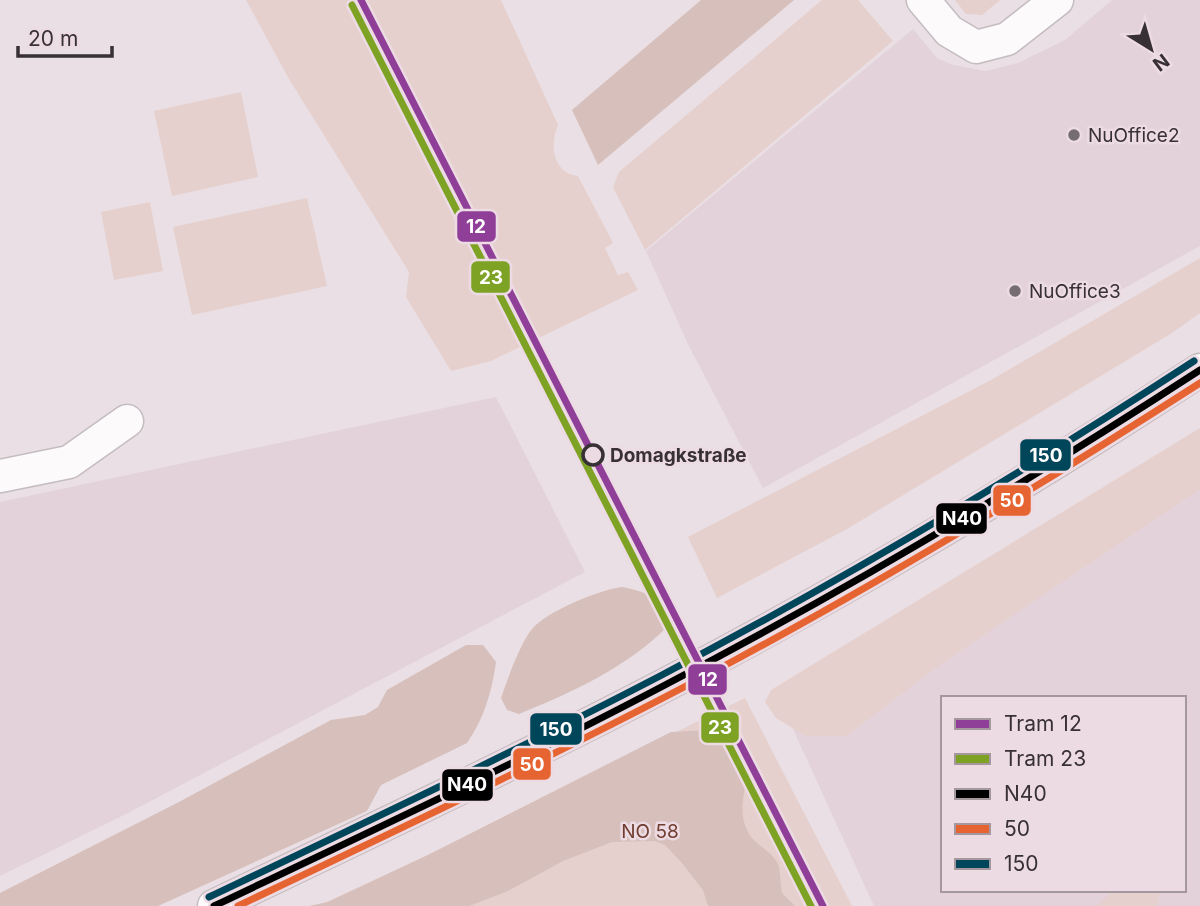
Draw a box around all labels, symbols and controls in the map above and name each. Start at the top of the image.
scale bar [18,14,112,58]
north arrow [1116,14,1186,84]
text: 20 m [28,26,78,51]
text: N [1148,49,1174,76]
place label: NuOffice2 [1088,124,1180,147]
marker: NuOffice2 [1066,127,1082,143]
line badge: 12 [456,210,497,243]
text: 12 [466,215,486,238]
line badge: 23 [470,260,511,294]
text: 23 [479,266,503,289]
place label: NuOffice3 [1029,280,1121,303]
marker: NuOffice3 [1007,283,1023,299]
line badge: 150 [1019,438,1072,472]
marker: Domagkstraße [582,444,604,466]
place label: Domagkstraße [610,444,747,467]
text: 150 [1029,444,1063,467]
line badge: 50 [992,484,1032,517]
text: 50 [1000,489,1024,512]
line badge: N40 [935,502,988,535]
text: N40 [942,507,982,530]
line badge: 12 [687,663,728,696]
text: 12 [698,668,718,691]
legend [941,696,1186,892]
line badge: 23 [700,711,740,744]
text: Tram 12 [1004,711,1082,736]
line badge: 150 [529,712,583,746]
text: 23 [708,716,732,739]
text: 150 [539,718,573,741]
text: Tram 23 [1004,746,1086,771]
line badge: 50 [512,747,552,781]
text: 50 [520,753,544,776]
line badge: N40 [441,768,494,802]
text: N40 [447,773,487,796]
text: N40 [1004,781,1047,806]
text: 50 [1004,816,1030,841]
park label: NO 58 [621,820,679,843]
text: 150 [1004,851,1039,876]

